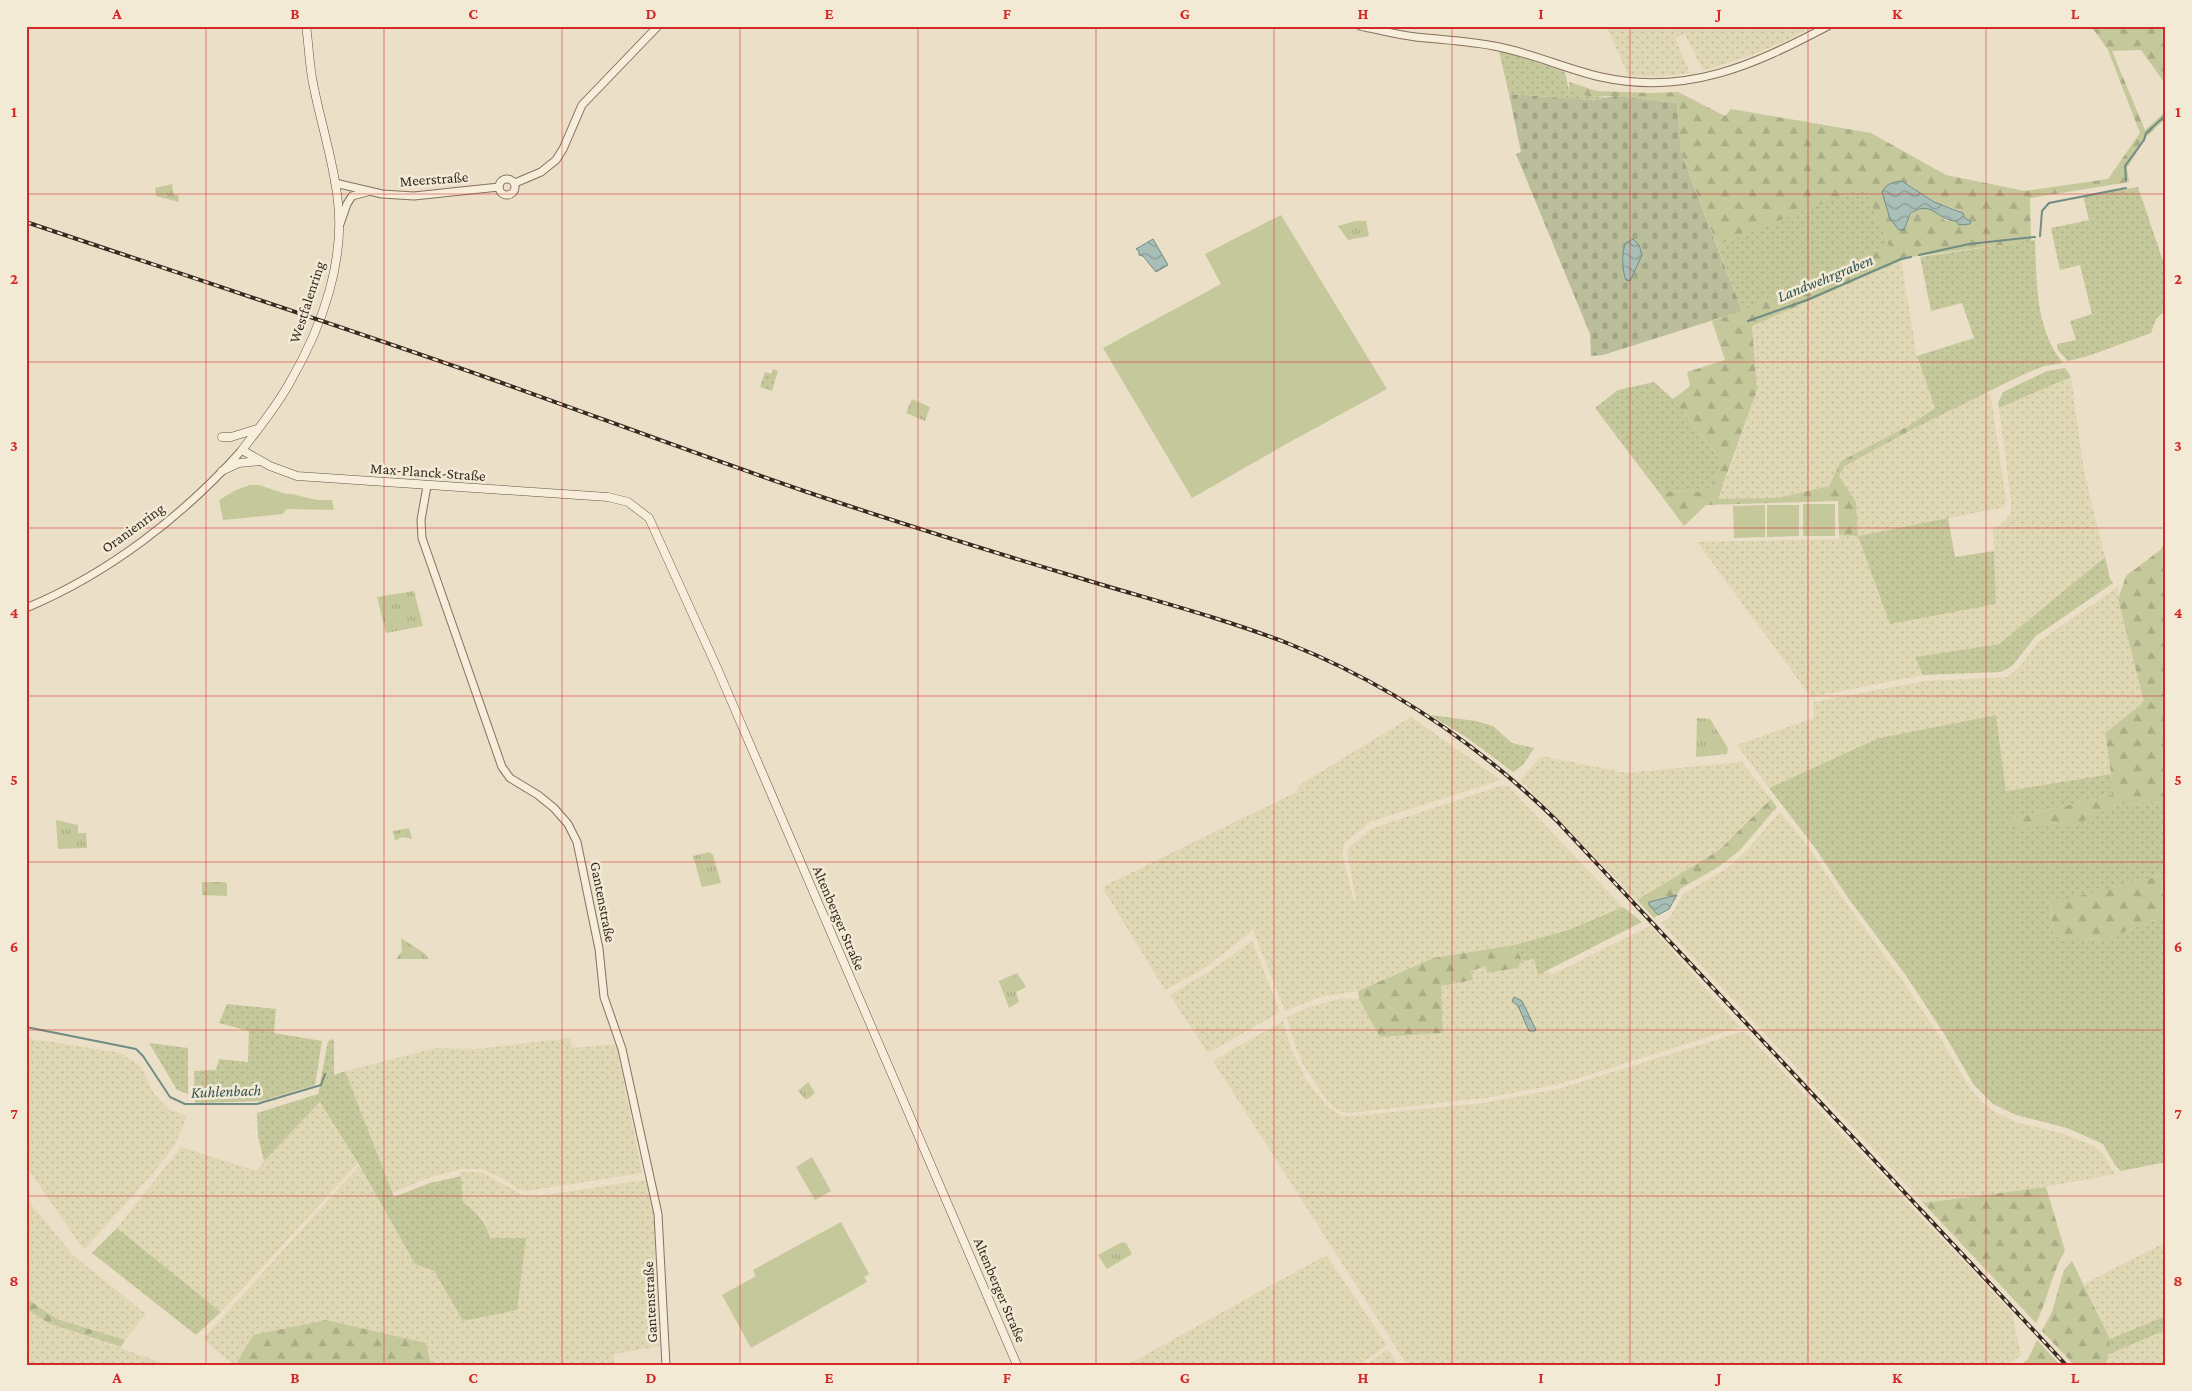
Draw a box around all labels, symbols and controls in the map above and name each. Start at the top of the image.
text: A [111,5,122,22]
text: B [290,5,300,22]
text: C [468,5,478,22]
text: D [645,5,657,22]
text: E [824,5,834,22]
text: F [1003,5,1012,22]
text: G [1180,5,1190,22]
text: H [1358,5,1369,22]
text: I [1538,5,1544,22]
text: J [1714,5,1722,22]
text: K [1892,5,1903,22]
text: L [2071,5,2080,22]
text: 1 [11,103,17,120]
text: 1 [2175,103,2181,120]
street label: Meerstraße [399,169,469,189]
water label: Landwehrgraben [1775,251,1876,306]
street label: Westfalenring [286,259,329,345]
text: 2 [10,270,18,287]
text: 2 [2174,270,2182,287]
text: 3 [10,437,18,454]
text: 3 [2174,437,2182,454]
street label: Max-Planck-Straße [370,460,487,484]
street label: Oranienring [99,500,168,557]
text: 4 [10,604,19,621]
text: 4 [2174,604,2183,621]
text: 5 [10,771,18,788]
text: 5 [2174,771,2182,788]
street label: Gantenstraße [587,860,619,944]
street label: Altenberger Straße [809,863,868,974]
text: 6 [10,938,18,955]
text: 6 [2174,938,2182,955]
water label: Kuhlenbach [190,1081,262,1101]
text: 7 [10,1105,18,1122]
text: 7 [2174,1105,2182,1122]
street label: Altenberger Straße [970,1235,1029,1346]
street label: Gantenstraße [640,1260,660,1343]
text: 8 [9,1272,19,1289]
text: 8 [2173,1272,2183,1289]
text: A [111,1369,122,1386]
text: B [290,1369,300,1386]
text: C [468,1369,478,1386]
text: D [645,1369,657,1386]
text: E [824,1369,834,1386]
text: F [1003,1369,1012,1386]
text: G [1180,1369,1190,1386]
text: H [1358,1369,1369,1386]
text: I [1538,1369,1544,1386]
text: J [1714,1369,1722,1386]
text: K [1892,1369,1903,1386]
text: L [2071,1369,2080,1386]

